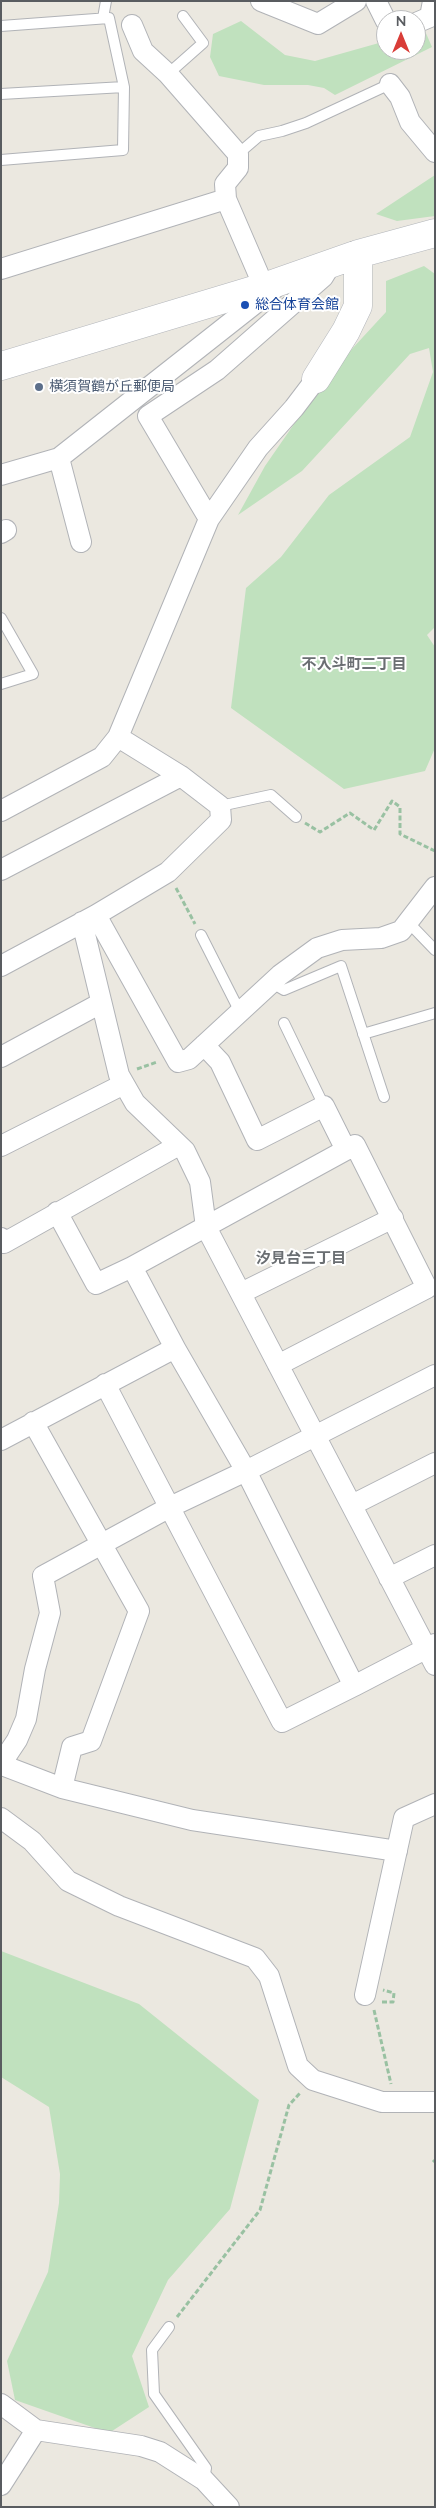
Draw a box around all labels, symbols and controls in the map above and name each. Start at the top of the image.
north arrow [376,10,426,60]
text: N [396,12,406,30]
place label: 総合体育会館 [255,297,339,313]
marker: 総合体育会館 [239,299,251,311]
place label: 横須賀鶴が丘郵便局 [49,379,175,395]
marker: 横須賀鶴が丘郵便局 [33,381,45,393]
district label: 不入斗町二丁目 [302,655,406,673]
district label: 汐見台三丁目 [256,1249,346,1267]

